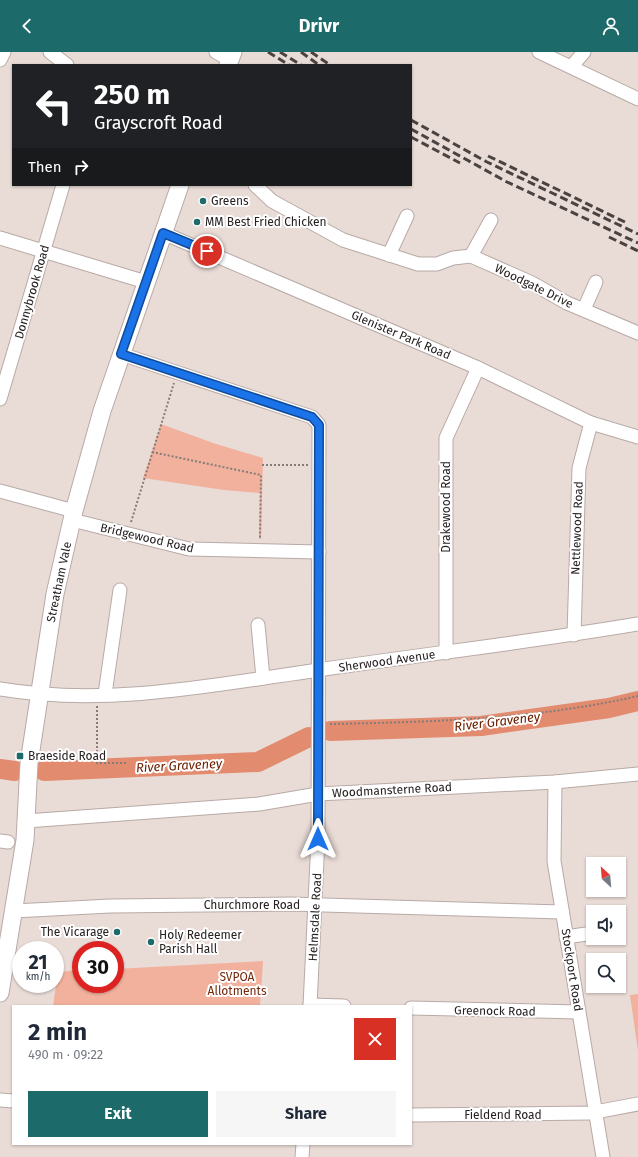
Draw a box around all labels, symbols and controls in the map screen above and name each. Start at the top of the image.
icon: back [16,15,38,37]
text: Drivr [299,15,339,37]
icon: person [600,15,622,37]
text: 250 m [94,78,170,111]
icon: left [28,80,80,132]
text: Grayscroft Road [94,112,223,134]
icon: right [70,156,92,178]
text: Then [28,158,62,176]
place label: Greens [211,194,249,208]
marker: Greens [198,196,208,206]
place label: MM Best Fried Chicken [205,215,327,229]
marker: MM Best Fried Chicken [192,217,202,227]
pin [190,234,224,268]
icon: arrive [196,240,218,262]
street label: Donnybrook Road [12,243,52,341]
street label: Woodgate Drive [492,261,576,311]
street label: Glenister Park Road [349,308,453,362]
street label: Drakewood Road [439,461,453,553]
street label: Nettlewood Road [568,481,586,575]
street label: Bridgewood Road [99,520,195,556]
street label: Streatham Vale [44,540,74,624]
street label: Sherwood Avenue [338,647,436,675]
water label: River Graveney [453,709,541,734]
place label: Braeside Road [28,749,106,763]
marker: Braeside Road [15,751,25,761]
water label: River Graveney [136,756,223,775]
street label: Woodmansterne Road [332,780,452,800]
position arrow [297,818,339,860]
north arrow [586,857,626,897]
map controls [586,857,626,993]
street label: Helmsdale Road [306,872,324,962]
street label: Churchmore Road [204,898,300,912]
button: sound [586,905,626,945]
place label: The Vicarage [41,925,109,939]
marker: The Vicarage [112,927,122,937]
place label: Holy Redeemer Parish Hall [159,928,242,956]
street label: Stockport Road [559,928,585,1012]
marker: Holy Redeemer Parish Hall [146,937,156,947]
speed limit sign: 30 [72,941,124,993]
text: 21 [28,950,48,974]
button: search [586,953,626,993]
park label: SVPOA Allotments [208,970,267,998]
text: km/h [26,971,50,983]
street label: Greenock Road [454,1003,536,1019]
text: 2 min [28,1018,87,1046]
button: close [354,1018,396,1060]
text: 490 m · 09:22 [28,1047,103,1062]
button: Exit [28,1091,208,1137]
button: Share [216,1091,396,1137]
street label: Fieldend Road [464,1108,542,1122]

